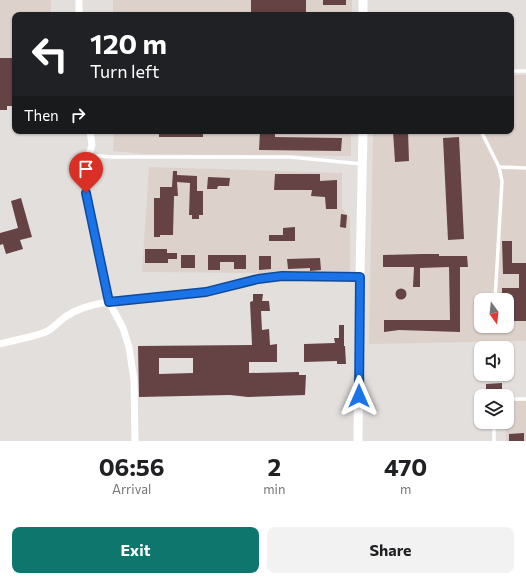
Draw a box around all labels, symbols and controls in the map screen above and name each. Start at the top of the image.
text: 120 m [90,26,167,60]
icon: left [24,28,76,80]
text: Turn left [90,60,159,82]
icon: right [67,104,89,126]
text: Then [24,106,59,124]
pin [69,152,103,193]
icon: arrive [75,158,97,180]
north arrow [474,293,514,333]
map controls [474,293,514,429]
button: sound [474,341,514,381]
position arrow [338,375,380,417]
button: layers [474,389,514,429]
text: 06:56 [99,452,165,481]
text: 2 [267,452,281,481]
text: 470 [384,452,427,481]
text: Arrival [112,481,151,497]
text: min [263,481,285,497]
text: m [400,481,411,497]
button: Exit [12,527,259,573]
button: Share [267,527,514,573]

